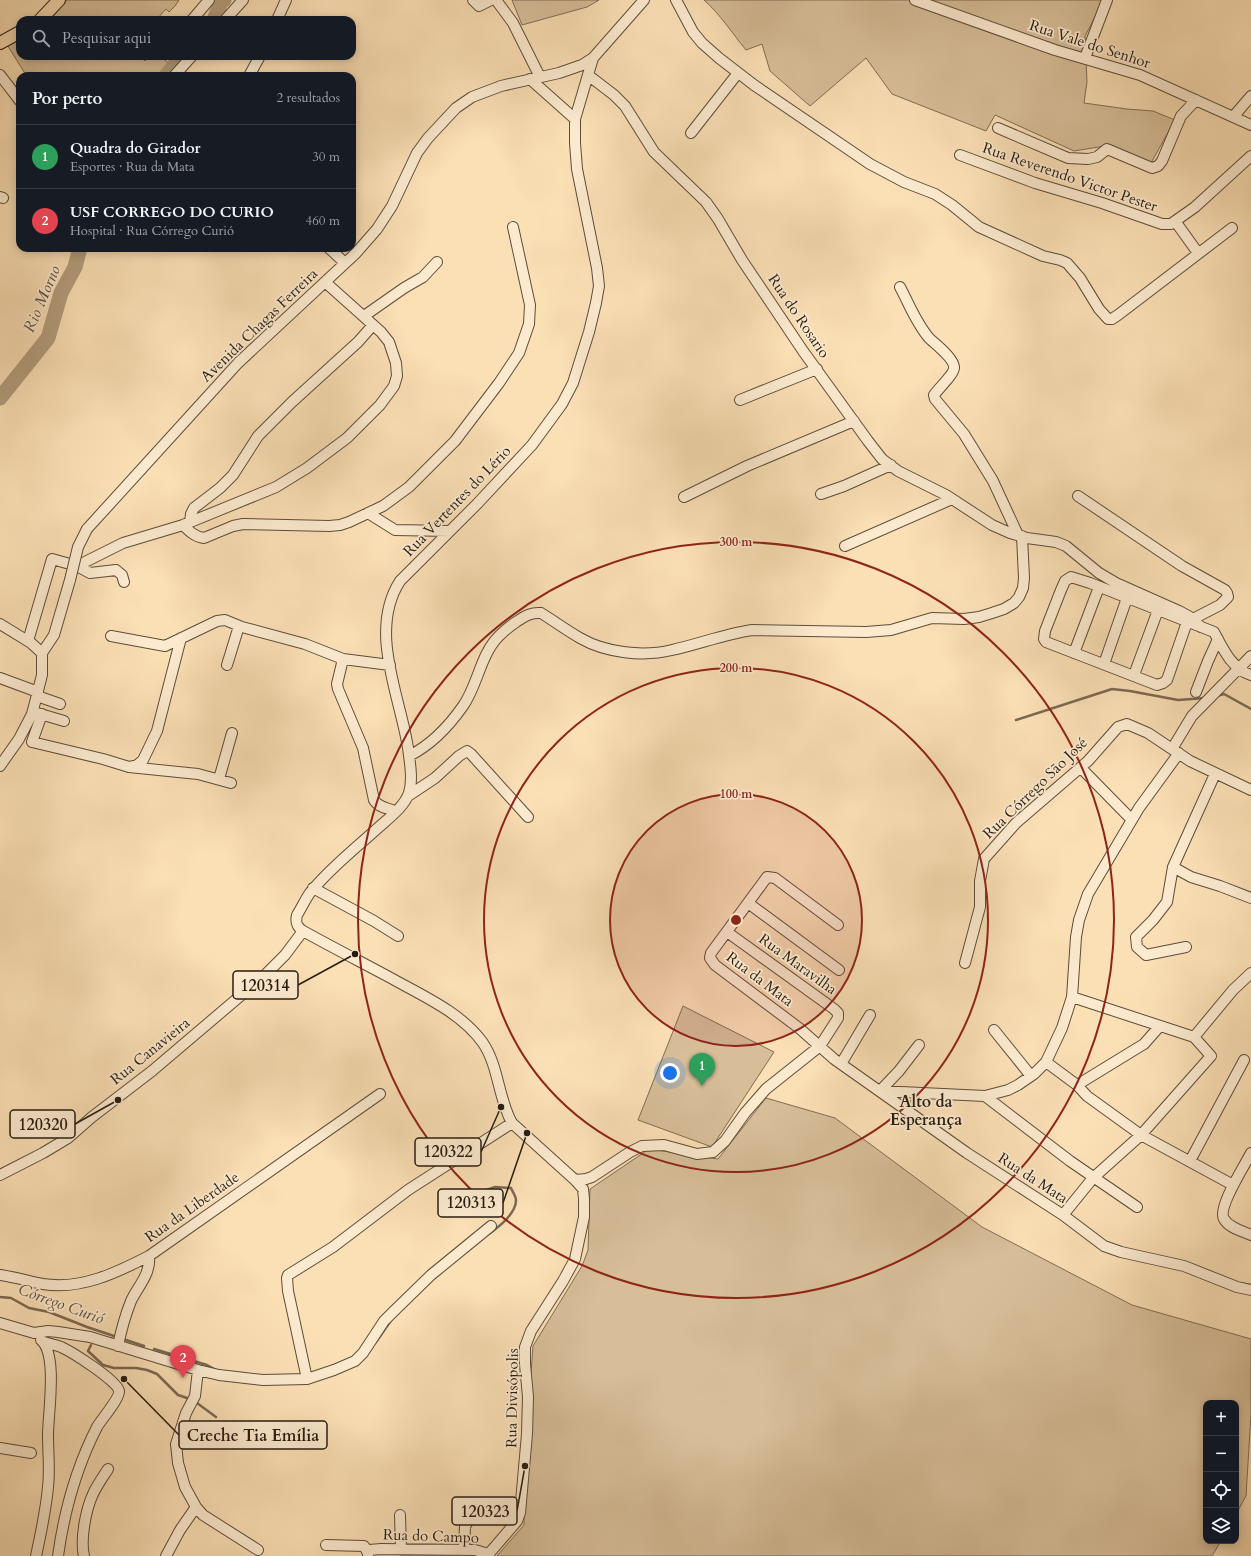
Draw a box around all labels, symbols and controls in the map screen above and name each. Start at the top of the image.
street label: Rua Vale do Senhor [1027,15,1154,73]
search box [16,16,356,60]
icon: search [30,27,52,49]
text: Pesquisar aqui [62,28,151,48]
text: Por perto [32,87,102,110]
text: 2 resultados [276,89,340,107]
text: Quadra do Girador [70,138,201,158]
street label: Rua Reverendo Victor Pester [980,138,1161,217]
text: 1 [42,148,48,166]
text: 30 m [312,148,340,166]
text: Esportes · Rua da Mata [70,158,195,176]
text: USF CORREGO DO CURIO [70,202,274,222]
text: 2 [42,212,48,230]
text: 460 m [306,212,340,230]
text: Hospital · Rua Córrego Curió [70,222,234,240]
water label: Rio Morno [18,262,66,336]
street label: Avenida Chagas Ferreira [196,263,322,386]
street label: Rua do Rosario [764,270,834,362]
street label: Rua Vertentes do Lério [399,441,515,561]
text: 300 m [720,534,753,550]
text: 200 m [720,660,753,676]
street label: Rua Córrego São José [978,733,1092,843]
text: 100 m [720,786,753,802]
centre of rings [729,913,743,927]
street label: Rua Maravilha [755,929,842,999]
street label: Rua da Mata [722,947,798,1011]
callout: 120314 [233,971,298,999]
text: 120314 [240,975,290,997]
street label: Rua Canavieira [106,1012,194,1089]
pin: 1 [689,1053,715,1086]
your location [660,1063,680,1083]
district label: Alto da Esperança [890,1091,962,1131]
callout: 120320 [10,1110,75,1138]
text: 120320 [18,1114,68,1136]
callout: 120322 [415,1138,481,1166]
text: 120322 [423,1141,473,1163]
street label: Rua da Mata [994,1148,1072,1208]
street label: Rua da Liberdade [141,1167,243,1247]
callout: 120313 [438,1189,503,1217]
text: 120313 [446,1192,496,1214]
water label: Córrego Curió [15,1278,107,1330]
pin: 2 [170,1345,196,1378]
street label: Rua Divisópolis [501,1348,523,1448]
map controls [1203,1400,1239,1544]
button: + [1203,1400,1239,1436]
callout: Creche Tia Emília [179,1421,327,1449]
text: Creche Tia Emília [187,1425,319,1447]
button: − [1203,1436,1239,1472]
button: locate [1203,1472,1239,1508]
callout: 120323 [452,1497,517,1525]
text: 120323 [460,1501,510,1523]
button: layers [1203,1508,1239,1544]
street label: Rua do Campo [383,1524,479,1548]

